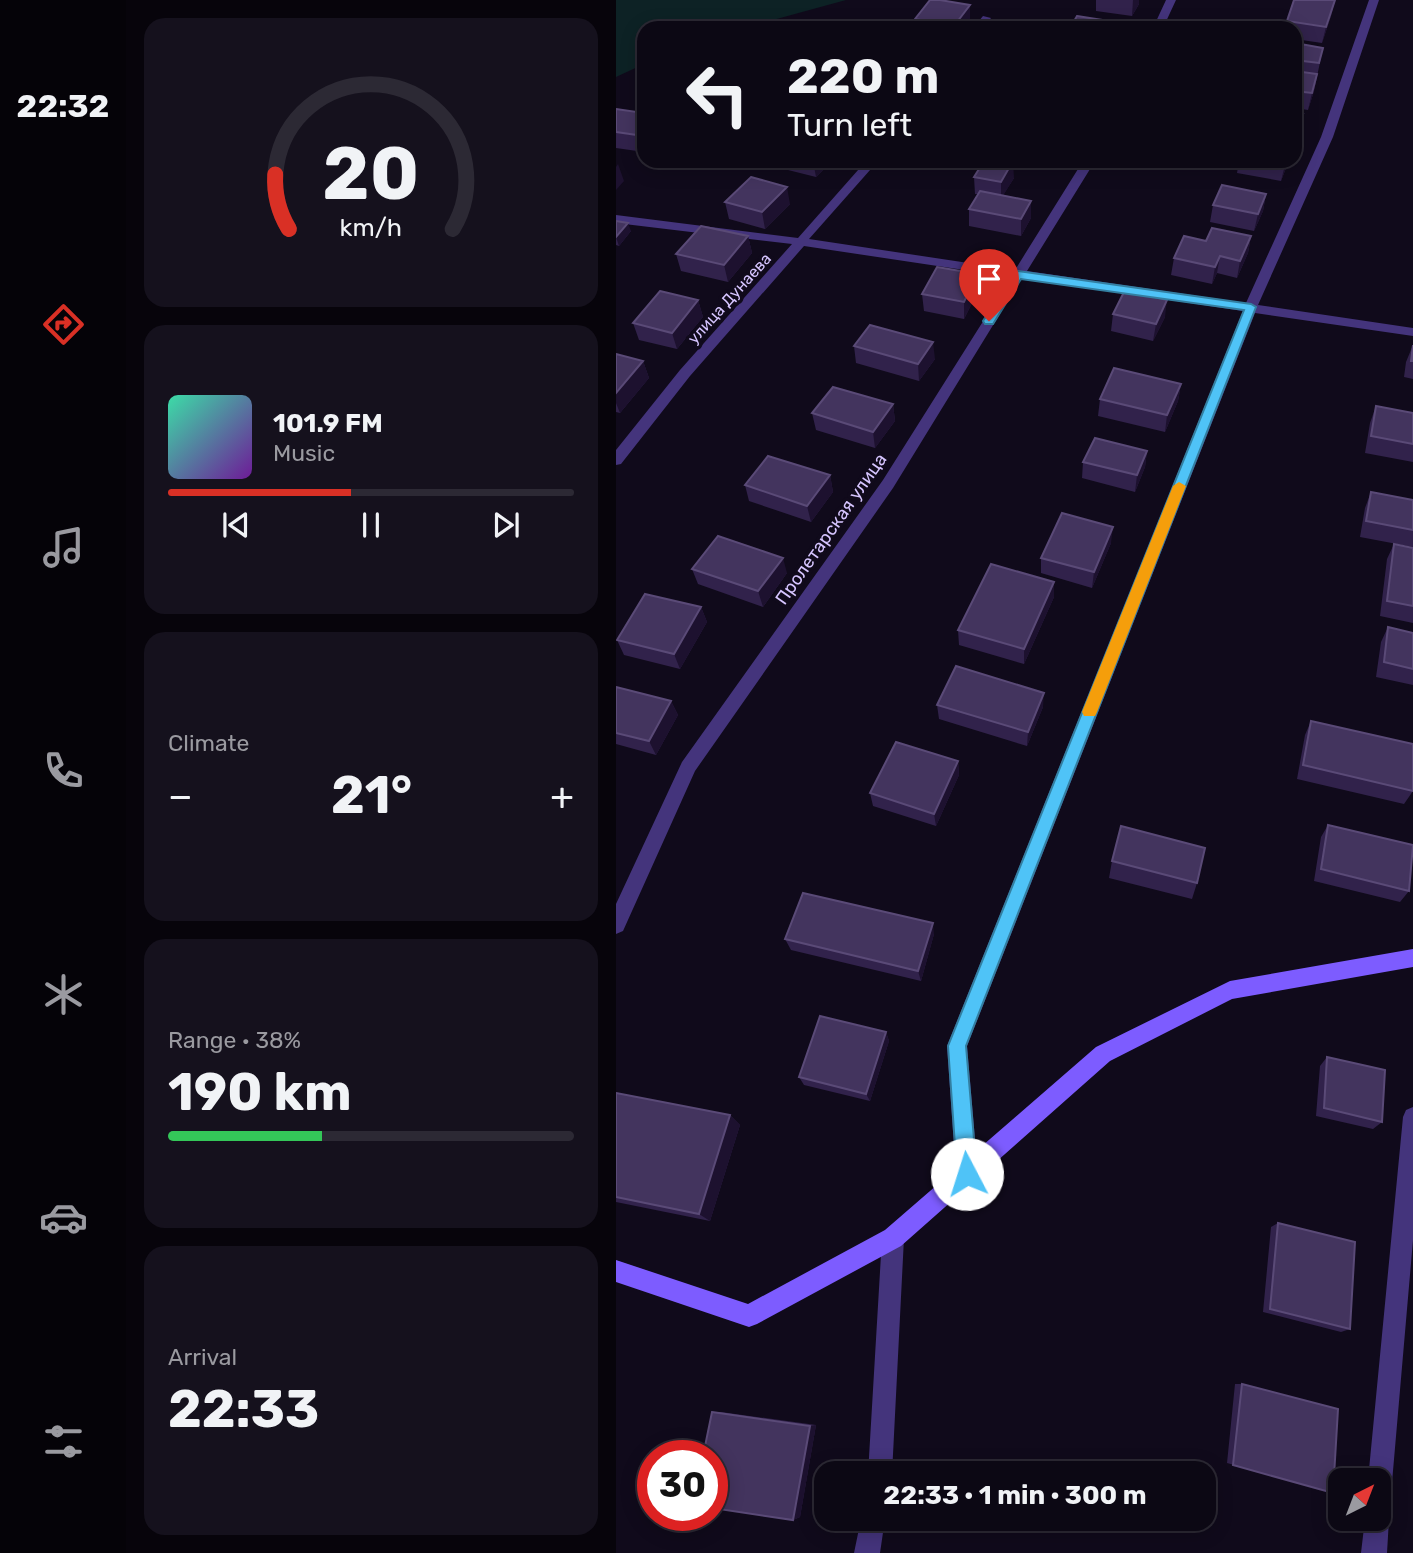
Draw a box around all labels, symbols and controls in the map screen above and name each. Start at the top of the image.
text: 220 m [787,47,939,105]
icon: left [672,49,763,140]
text: 22:32 [17,87,109,125]
text: Turn left [787,106,912,144]
text: 20 [323,131,419,217]
text: km/h [340,212,402,241]
street label: улица Дунаева [684,249,775,348]
pin [959,249,1019,321]
icon: arrive [970,260,1008,298]
icon: directions [39,300,88,349]
text: 101.9 FM [273,408,383,439]
text: Music [273,439,335,467]
street label: Пролетарская улица [770,449,892,609]
icon: previous [217,506,255,544]
icon: pause [352,506,390,544]
icon: next [487,506,525,544]
icon: music [39,523,88,572]
text: Climate [168,729,249,757]
icon: phone [39,746,88,795]
text: 21° [331,764,412,826]
text: − [168,773,193,819]
text: + [550,773,574,819]
icon: climate [39,970,88,1019]
text: Range · 38% [168,1026,301,1054]
text: 190 km [168,1061,352,1123]
position arrow [930,1137,1004,1211]
icon: car [39,1193,88,1242]
text: Arrival [168,1343,237,1371]
text: 22:33 [168,1378,319,1440]
icon: filters [39,1417,88,1466]
speed limit sign: 30 [637,1440,728,1531]
north arrow [1328,1468,1391,1531]
map controls [1328,1468,1391,1531]
text: 22:33 · 1 min · 300 m [883,1480,1147,1511]

